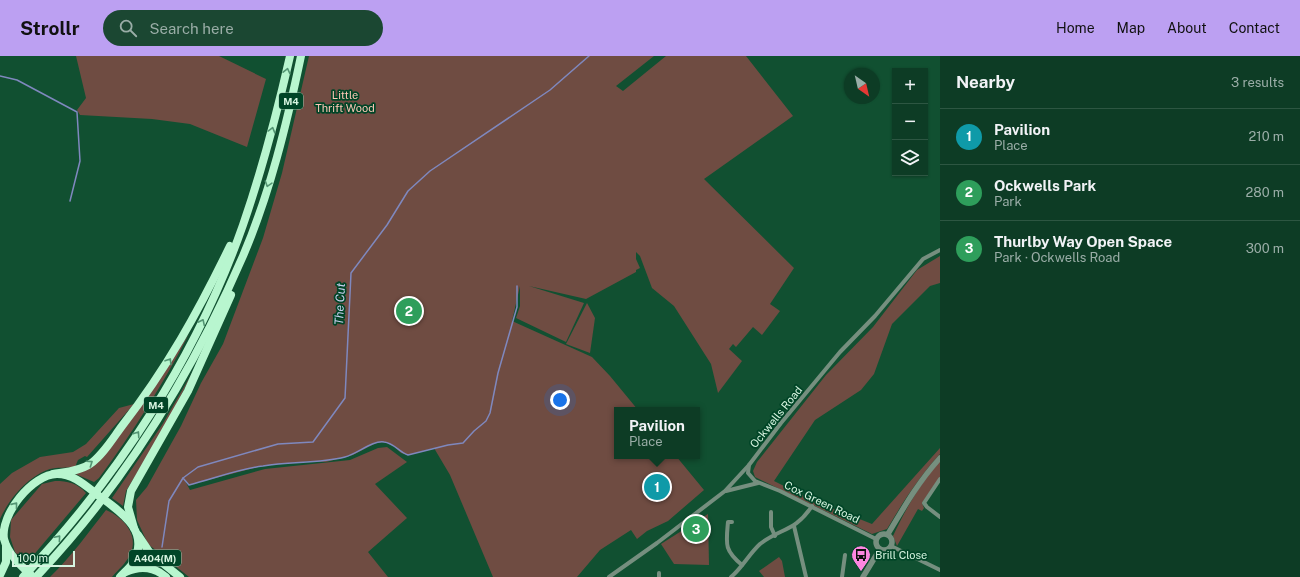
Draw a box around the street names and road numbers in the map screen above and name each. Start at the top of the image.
road number: M4 [279,93,303,109]
street label: Ockwells Road [748,384,804,450]
road number: M4 [144,397,168,413]
street label: Cox Green Road [782,479,862,525]
road number: A404(M) [129,550,181,566]

